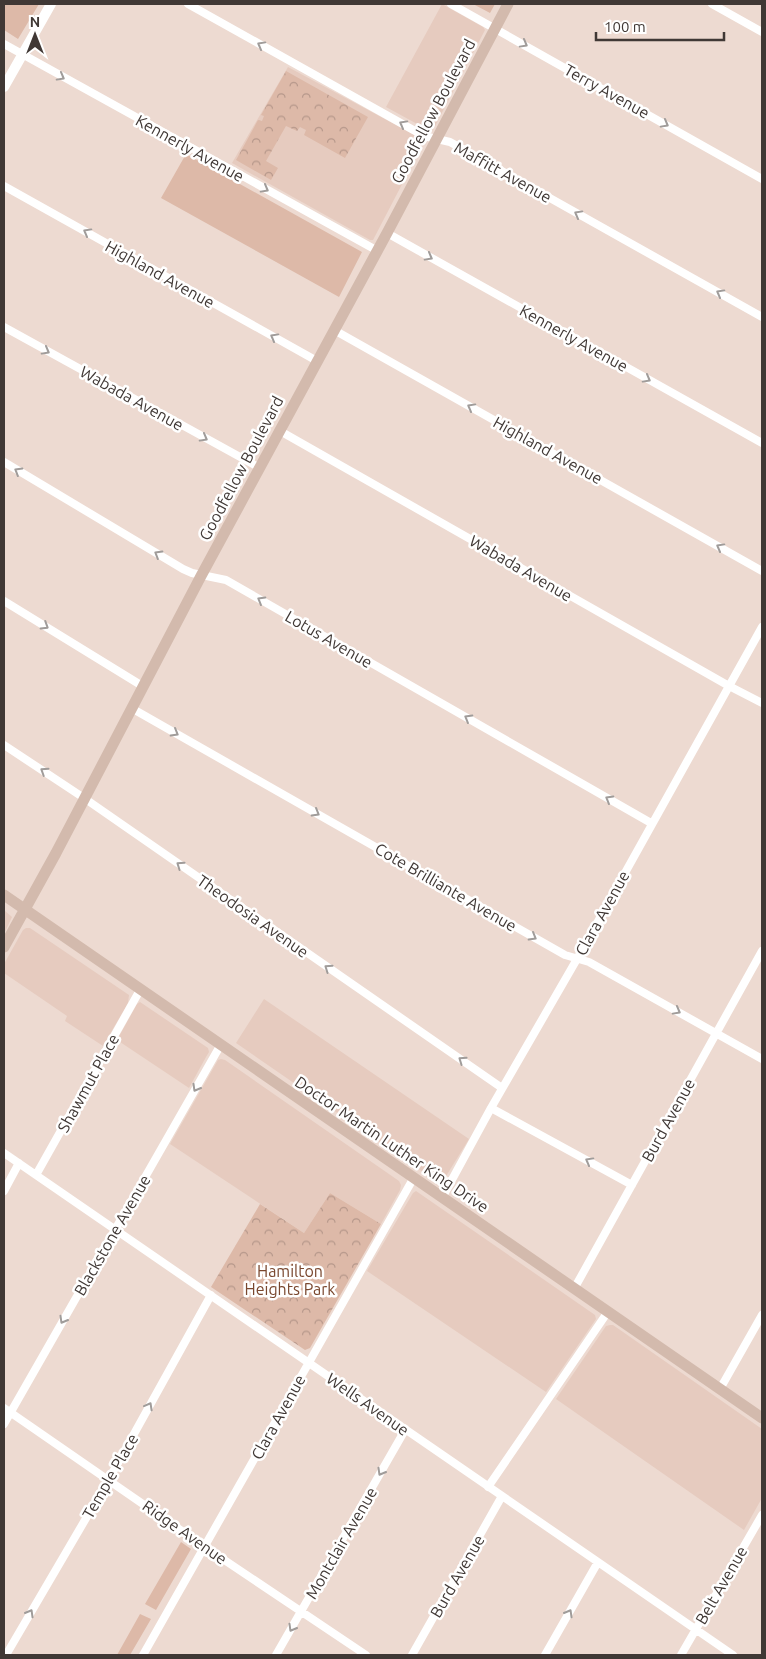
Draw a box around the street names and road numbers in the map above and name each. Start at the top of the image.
street label: Goodfellow Boulevard [387,36,479,186]
street label: Terry Avenue [561,60,653,122]
street label: Kennerly Avenue [133,111,247,185]
street label: Maffitt Avenue [451,138,555,206]
street label: Highland Avenue [102,237,218,311]
street label: Kennerly Avenue [517,301,631,375]
street label: Wabada Avenue [77,362,187,434]
street label: Goodfellow Boulevard [195,393,287,543]
street label: Highland Avenue [490,413,606,487]
street label: Wabada Avenue [467,531,575,605]
street label: Lotus Avenue [282,607,376,671]
street label: Cote Brilliante Avenue [372,839,520,935]
street label: Clara Avenue [571,867,633,959]
street label: Theodosia Avenue [194,871,312,961]
street label: Shawmut Place [54,1031,122,1135]
street label: Doctor Martin Luther King Drive [292,1072,492,1216]
street label: Burd Avenue [638,1075,698,1165]
street label: Blackstone Avenue [70,1172,154,1298]
street label: Wells Avenue [323,1369,413,1439]
street label: Clara Avenue [247,1371,309,1463]
street label: Temple Place [78,1430,142,1522]
street label: Montclair Avenue [302,1484,380,1602]
street label: Ridge Avenue [139,1496,231,1568]
street label: Burd Avenue [426,1532,488,1620]
street label: Belt Avenue [691,1543,751,1627]

